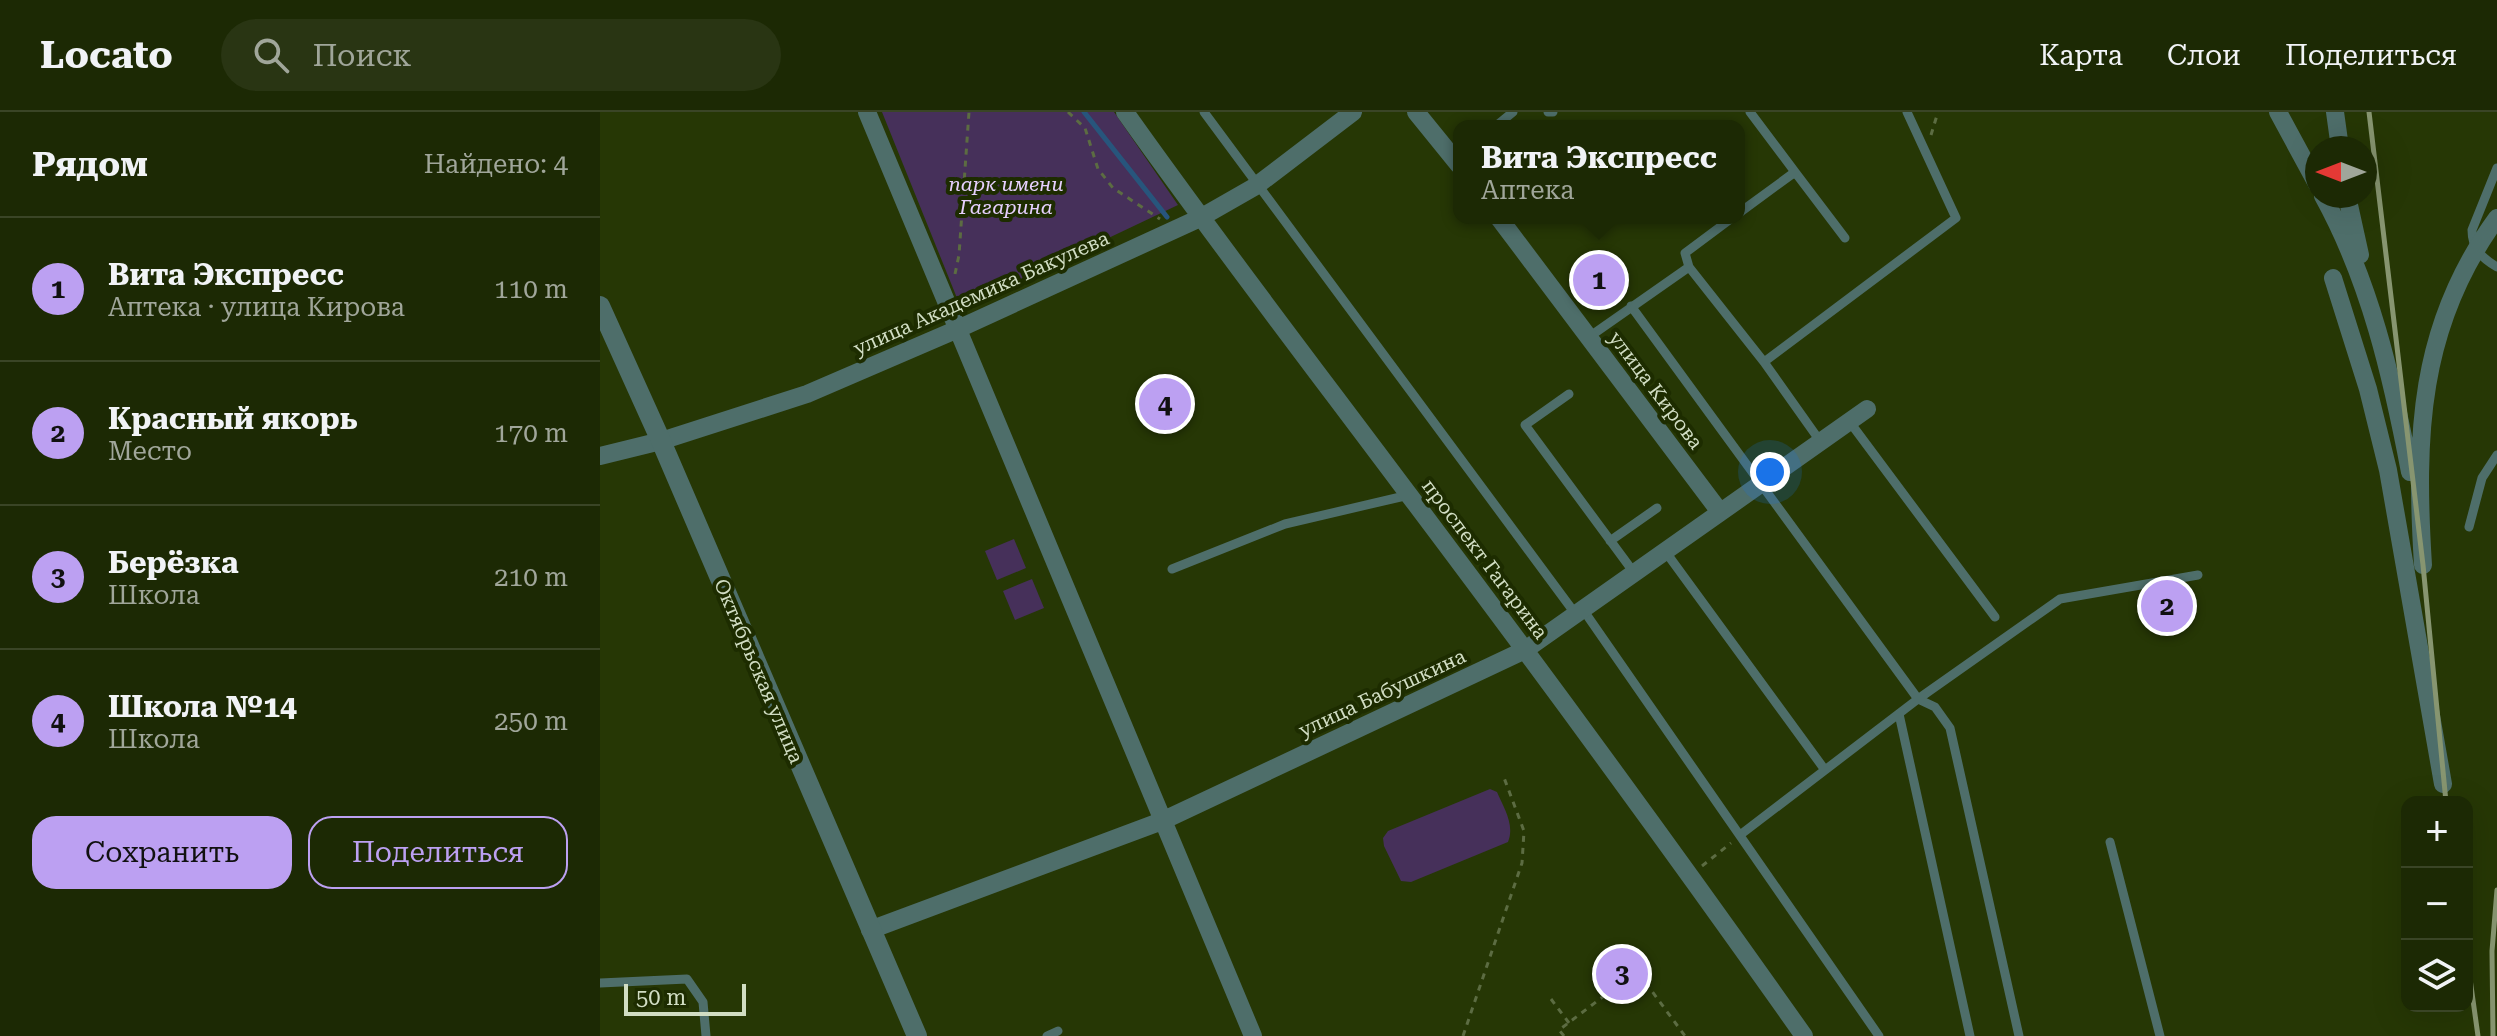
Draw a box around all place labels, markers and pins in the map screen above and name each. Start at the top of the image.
pin: 1 [1573,250,1625,310]
pin: 4 [1139,374,1191,434]
pin: 2 [2141,576,2193,636]
pin: 3 [1596,944,1648,1004]

